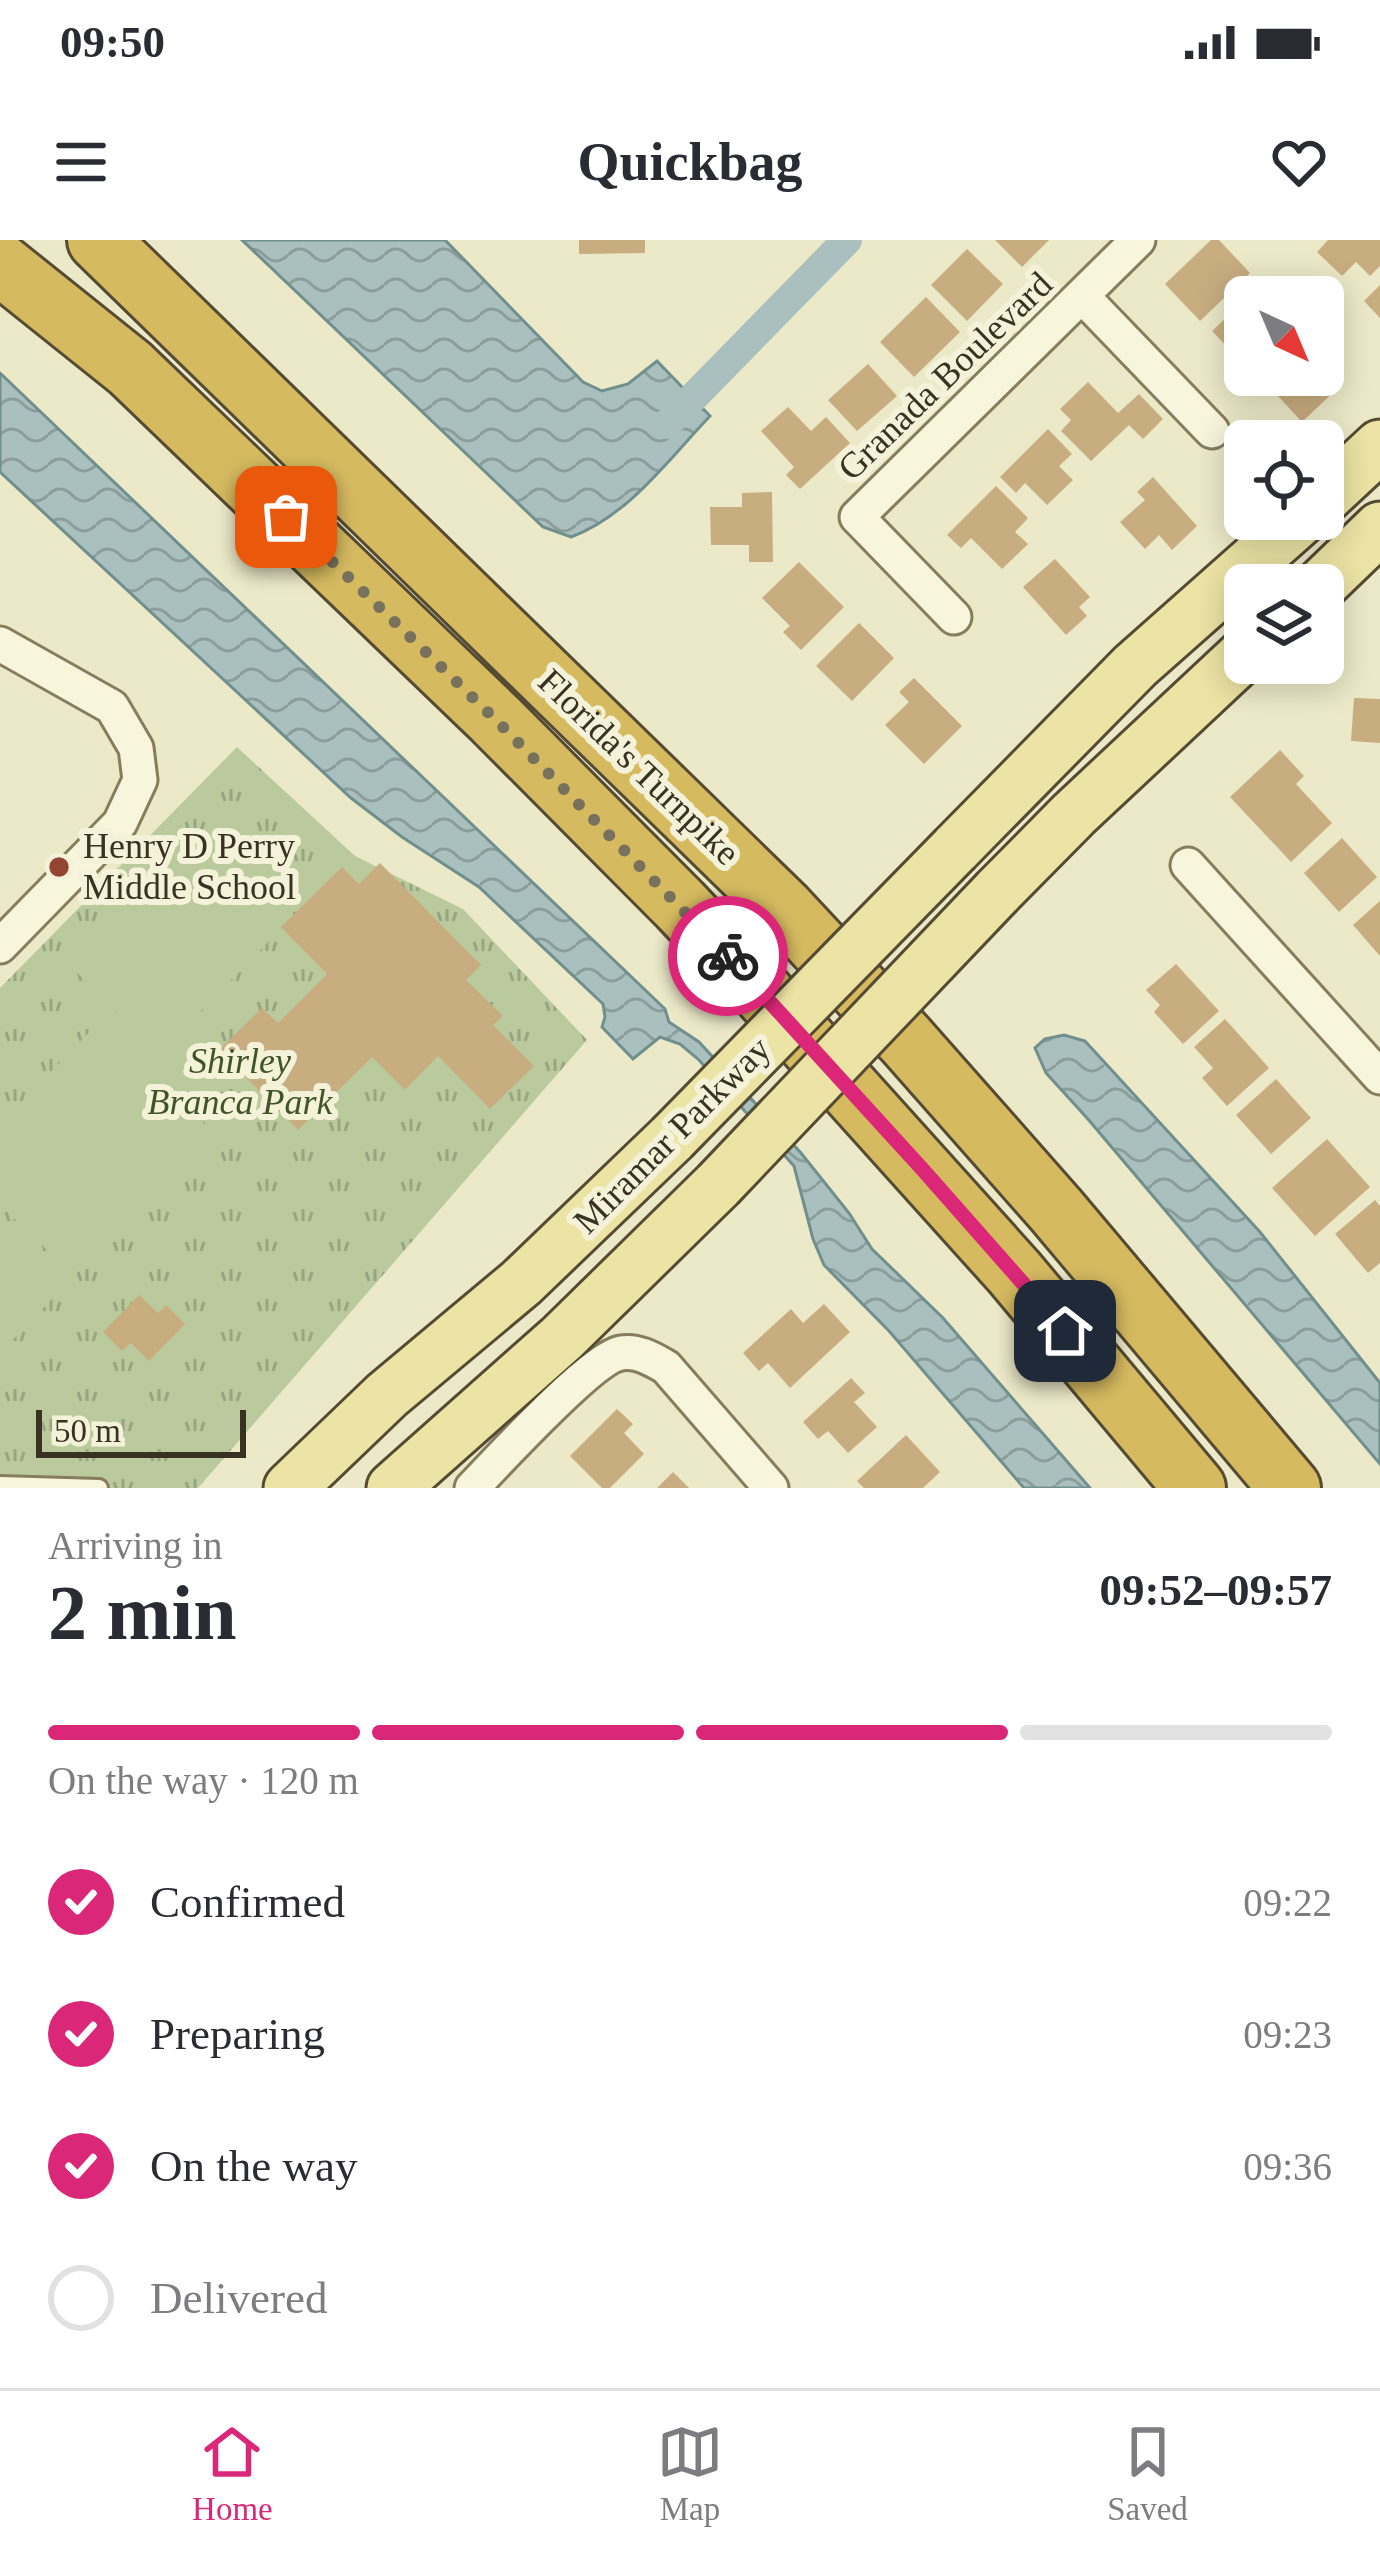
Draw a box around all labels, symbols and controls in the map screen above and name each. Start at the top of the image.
text: 09:50 [60,17,165,67]
icon: menu [48,129,114,195]
icon: heart [1266,129,1332,195]
text: Quickbag [577,132,803,192]
street label: Granada Boulevard [830,264,1060,488]
north arrow [1224,276,1344,396]
map controls [1224,276,1344,684]
button: locate [1224,420,1344,540]
pin [235,466,337,568]
icon: bag [253,484,319,550]
button: layers [1224,564,1344,684]
street label: Florida's Turnpike [530,661,748,873]
place label: Henry D Perry Middle School [83,826,296,907]
marker: Henry D Perry Middle School [46,854,72,880]
courier [668,896,788,1016]
icon: bike [695,923,761,989]
street label: Miramar Parkway [566,1029,778,1241]
park label: Shirley Branca Park [148,1041,333,1122]
pin [1014,1280,1116,1382]
icon: home [1032,1298,1098,1364]
scale bar [36,1404,246,1457]
text: 50 m [54,1413,121,1449]
text: Arriving in [48,1524,222,1567]
text: 09:52–09:57 [1100,1565,1332,1615]
text: 2 min [48,1569,237,1656]
text: On the way · 120 m [48,1759,359,1802]
icon: check [48,1869,114,1935]
text: Confirmed [150,1877,345,1927]
text: 09:22 [1243,1881,1332,1924]
icon: check [48,2001,114,2067]
text: Preparing [150,2009,325,2059]
text: 09:23 [1243,2013,1332,2056]
icon: check [48,2133,114,2199]
text: On the way [150,2141,357,2191]
text: 09:36 [1243,2145,1332,2188]
text: Delivered [150,2273,327,2323]
tab: Home [192,2419,273,2528]
tab: Map [657,2419,723,2528]
tab: Saved [1107,2419,1188,2528]

